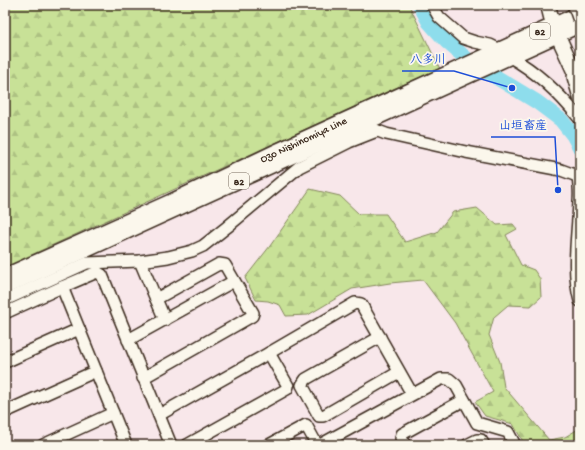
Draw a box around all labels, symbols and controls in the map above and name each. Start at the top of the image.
road number: 82 [530,23,550,39]
callout: 八多川 [402,47,454,71]
text: 八多川 [410,53,446,68]
callout: 山垣畜産 [491,113,555,137]
street label: Ozo Nishinomiya Line [259,115,349,166]
text: 山垣畜産 [499,119,547,134]
road number: 82 [229,173,249,189]

